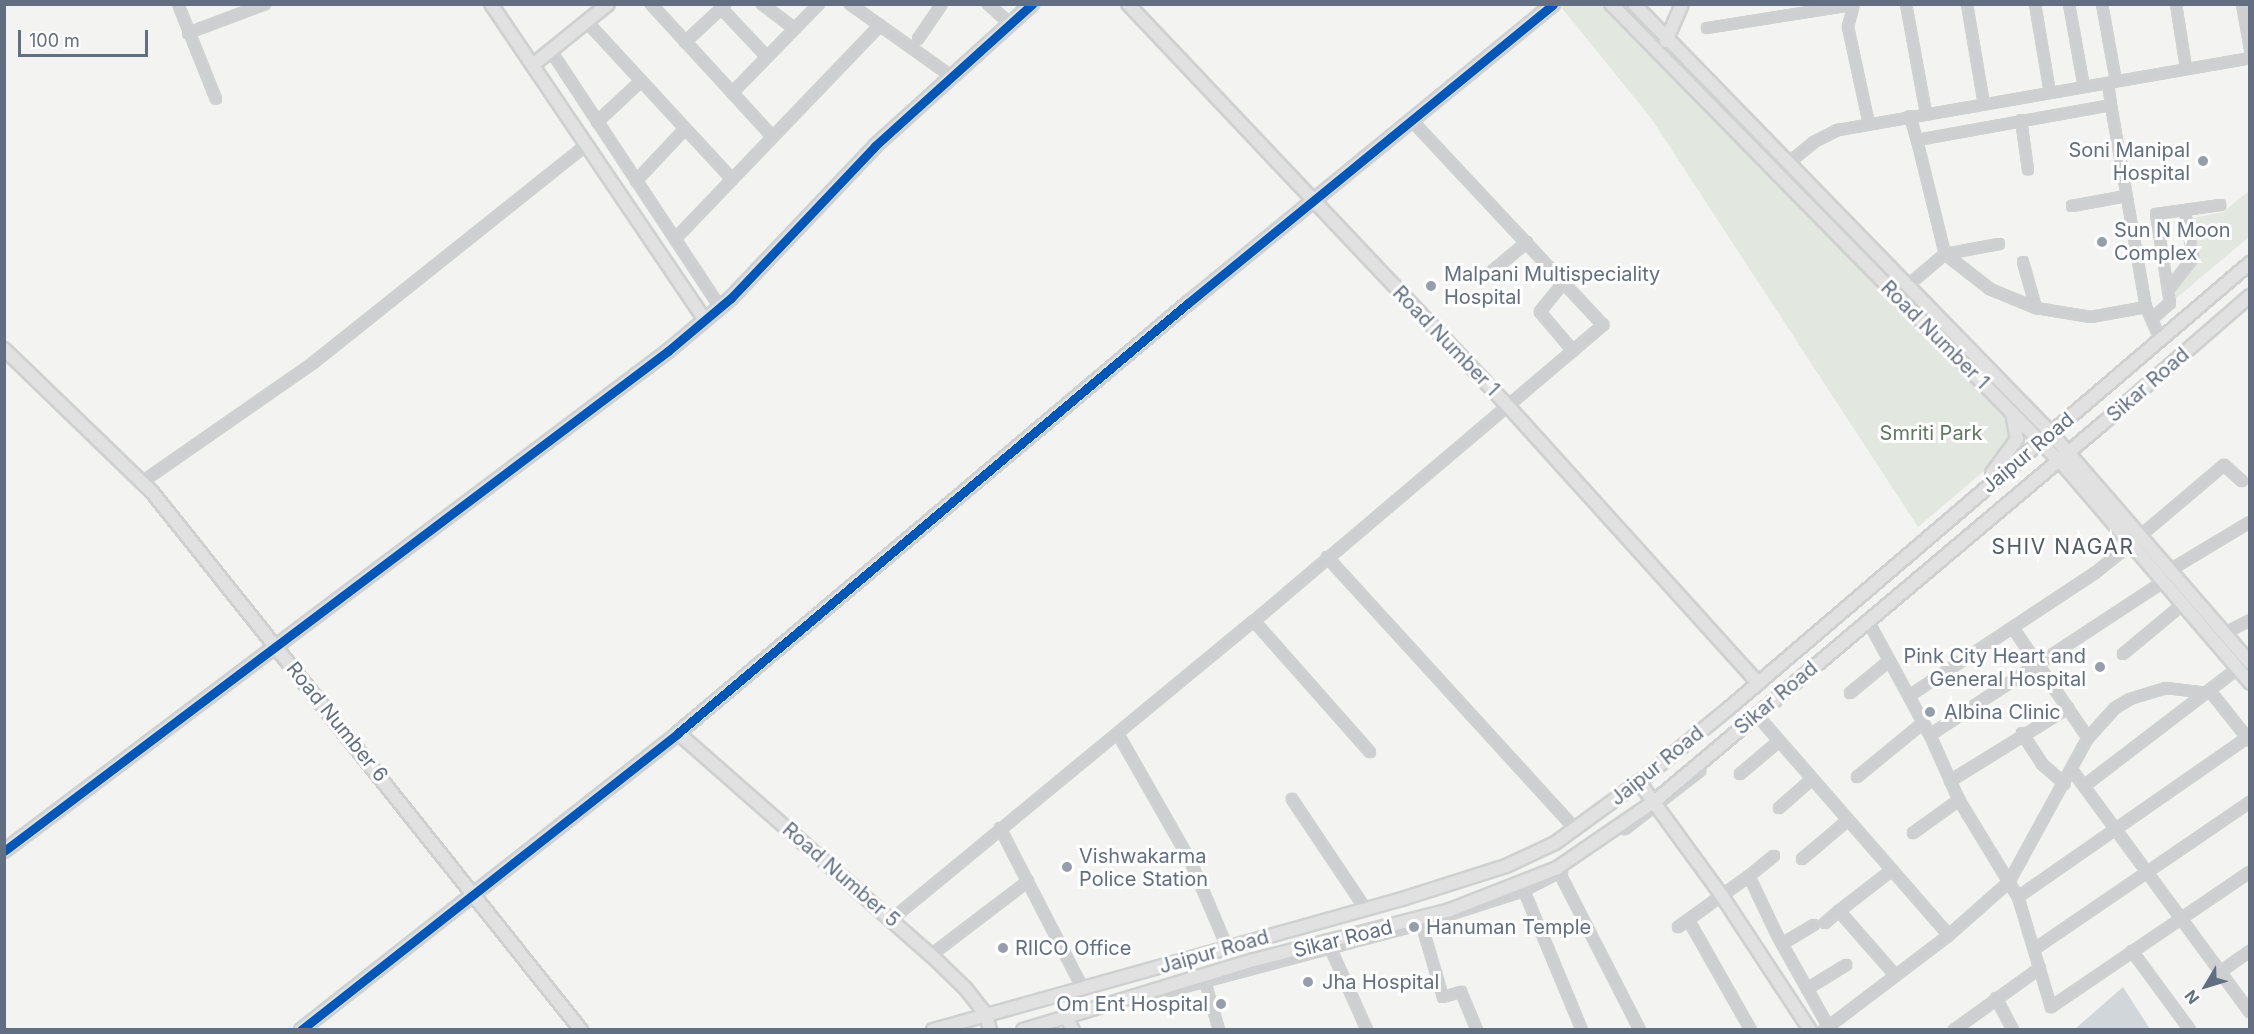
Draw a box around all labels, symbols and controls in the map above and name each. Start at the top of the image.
scale bar [21,18,152,56]
text: 100 m [29,30,80,51]
place label: Soni Manipal Hospital [2068,138,2190,185]
marker: Soni Manipal Hospital [2194,152,2212,170]
place label: Sun N Moon Complex [2114,219,2231,266]
marker: Sun N Moon Complex [2095,235,2109,249]
place label: Malpani Multispeciality Hospital [1444,262,1660,309]
street label: Road Number 1 [1876,276,1994,394]
marker: Malpani Multispeciality Hospital [1422,277,1440,295]
street label: Road Number 1 [1388,281,1504,401]
street label: Sikar Road [2102,343,2194,427]
street label: Jaipur Road [1977,408,2079,498]
park label: Smriti Park [1880,421,1982,445]
district label: SHIV NAGAR [1992,534,2134,560]
place label: Pink City Heart and General Hospital [1903,644,2086,691]
street label: Sikar Road [1729,656,1823,740]
street label: Road Number 6 [281,657,393,787]
marker: Pink City Heart and General Hospital [2091,658,2109,676]
place label: Albina Clinic [1944,700,2061,724]
marker: Albina Clinic [1921,703,1939,721]
street label: Jaipur Road [1606,721,1708,811]
street label: Road Number 5 [777,818,905,932]
place label: Vishwakarma Police Station [1079,844,1208,891]
marker: Vishwakarma Police Station [1060,860,1074,874]
street label: Sikar Road [1291,915,1395,963]
place label: Hanuman Temple [1426,915,1591,939]
marker: Hanuman Temple [1407,920,1421,934]
street label: Jaipur Road [1156,925,1272,979]
place label: RIICO Office [1015,936,1131,960]
marker: RIICO Office [996,941,1010,955]
north arrow [2176,956,2236,1016]
place label: Jha Hospital [1322,970,1439,994]
marker: Jha Hospital [1299,973,1317,991]
text: N [2180,986,2203,1008]
place label: Om Ent Hospital [1056,992,1208,1016]
marker: Om Ent Hospital [1212,995,1230,1013]

